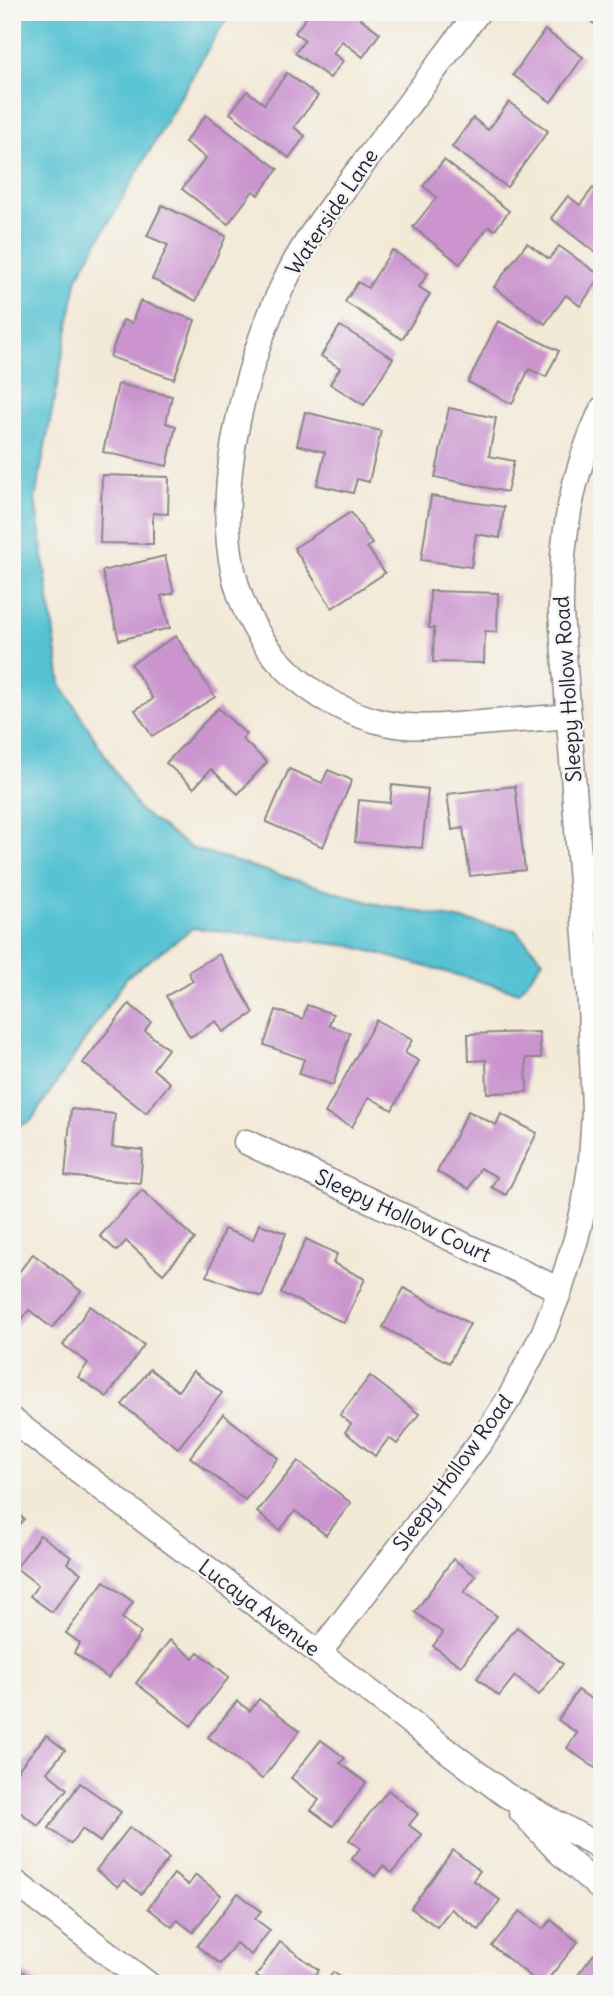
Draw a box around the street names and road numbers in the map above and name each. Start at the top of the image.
street label: Waterside Lane [279,143,384,280]
street label: Sleepy Hollow Road [548,595,587,783]
street label: Sleepy Hollow Court [311,1163,495,1268]
street label: Sleepy Hollow Road [387,1389,518,1556]
street label: Lucaya Avenue [193,1553,325,1662]

